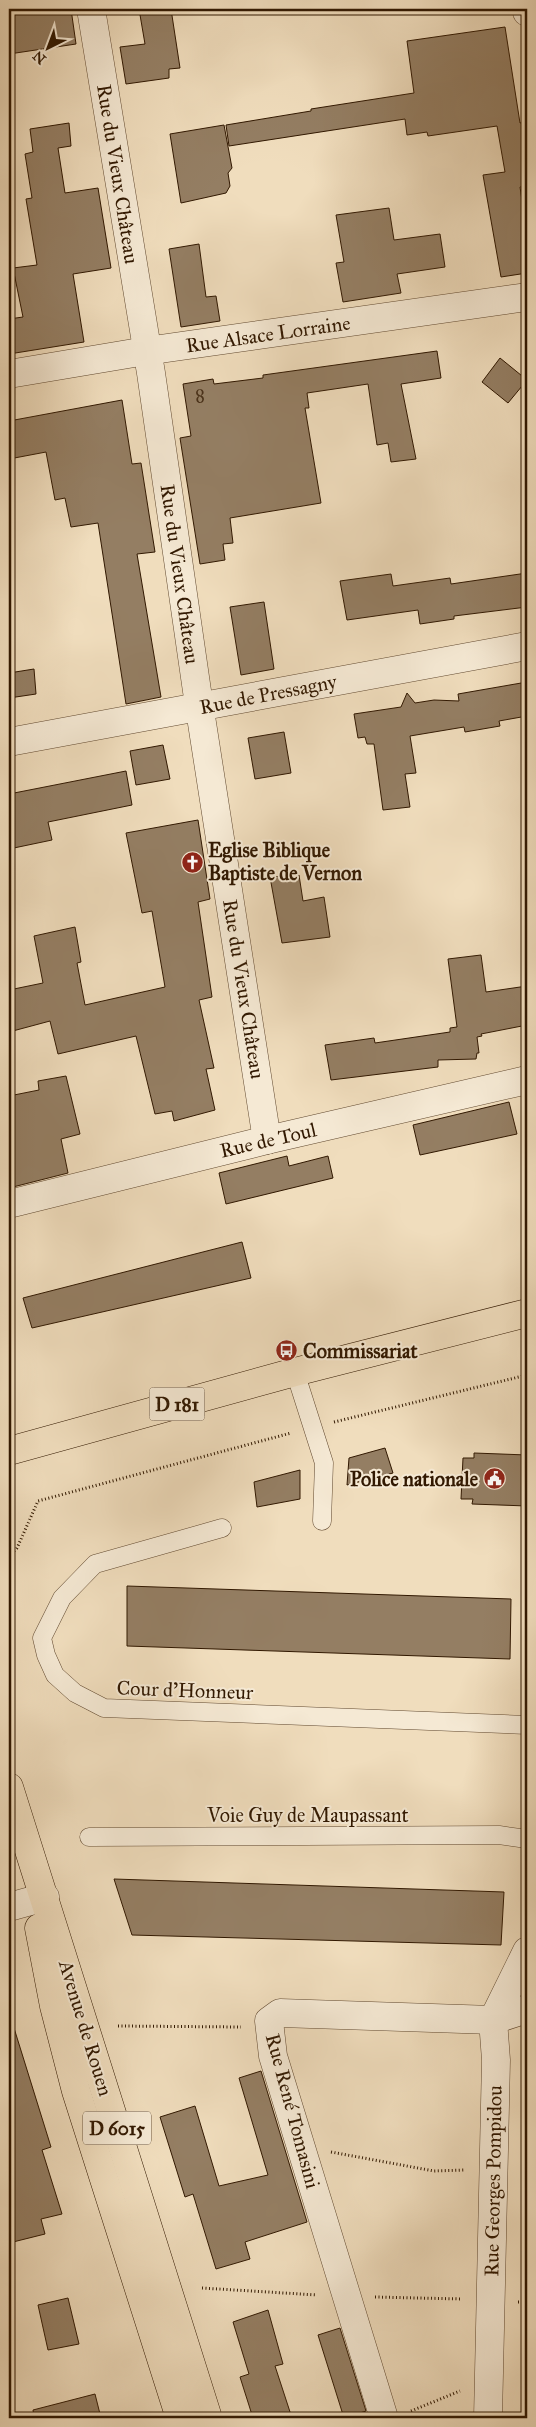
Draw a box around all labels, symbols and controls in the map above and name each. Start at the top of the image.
north arrow [22,22,72,72]
text: N [29,47,50,68]
street label: Rue du Vieux Château [92,83,144,266]
street label: Rue Alsace Lorraine [184,311,352,357]
house number: 8 [195,385,205,407]
street label: Rue du Vieux Château [155,483,205,666]
street label: Rue de Pressagny [197,669,339,720]
place label: Eglise Biblique Baptiste de Vernon [208,838,362,886]
church icon: Eglise Biblique Baptiste de Vernon [180,850,204,874]
street label: Rue du Vieux Château [218,898,270,1081]
street label: Rue de Toul [217,1117,319,1163]
bus stop icon: Commissariat [275,1339,299,1363]
place label: Commissariat [303,1339,418,1363]
road number: D 181 [150,1388,204,1420]
place label: Police nationale [350,1467,479,1491]
public building icon: Police nationale [482,1467,506,1491]
street label: Cour d'Honneur [116,1676,254,1704]
street label: Voie Guy de Maupassant [206,1803,409,1827]
street label: Avenue de Rouen [54,1956,118,2099]
street label: Rue René Tomasini [261,2031,325,2192]
street label: Rue Georges Pompidou [479,2085,508,2277]
road number: D 6015 [83,2112,151,2144]

